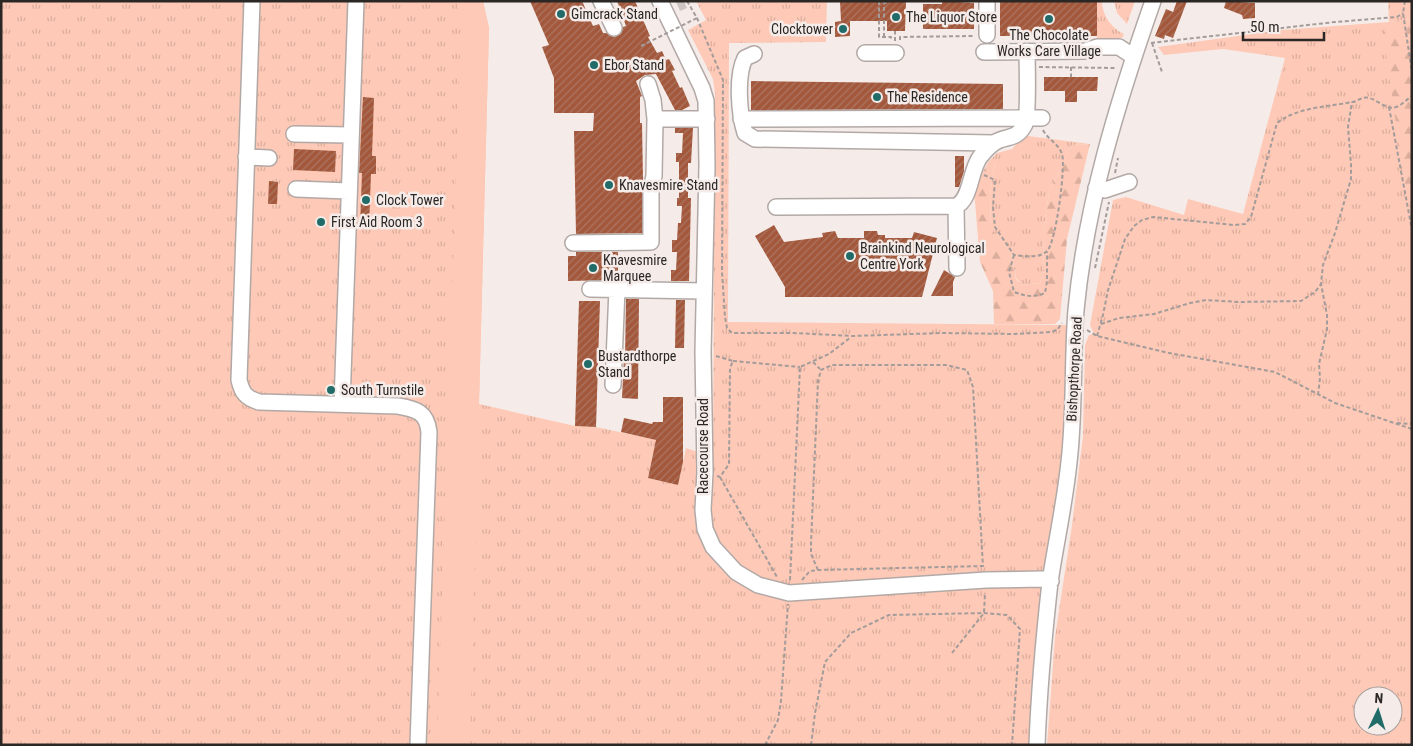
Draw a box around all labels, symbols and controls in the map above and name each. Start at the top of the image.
place label: Gimcrack Stand [571,6,658,22]
marker: Gimcrack Stand [555,8,567,20]
place label: The Liquor Store [906,9,997,25]
scale bar [1243,10,1324,42]
marker: The Liquor Store [890,11,902,23]
marker: The Chocolate Works Care Village [1043,13,1055,25]
text: 50 m [1250,18,1280,36]
place label: Clocktower [771,21,833,37]
marker: Clocktower [837,23,849,35]
place label: The Chocolate Works Care Village [997,27,1101,59]
place label: Ebor Stand [604,57,664,73]
marker: Ebor Stand [588,59,600,71]
place label: The Residence [887,89,968,105]
marker: The Residence [871,91,883,103]
place label: Knavesmire Stand [619,177,718,193]
marker: Knavesmire Stand [603,179,615,191]
place label: Clock Tower [376,192,443,208]
marker: Clock Tower [360,194,372,206]
place label: First Aid Room 3 [331,214,423,230]
marker: First Aid Room 3 [315,216,327,228]
place label: Brainkind Neurological Centre York [860,240,985,272]
marker: Brainkind Neurological Centre York [844,250,856,262]
place label: Knavesmire Marquee [603,252,668,284]
marker: Knavesmire Marquee [587,262,599,274]
street label: Bishopthorpe Road [1063,316,1085,422]
place label: Bustardthorpe Stand [598,348,677,380]
marker: Bustardthorpe Stand [582,358,594,370]
place label: South Turnstile [341,382,424,398]
marker: South Turnstile [325,384,337,396]
street label: Racecourse Road [695,398,711,494]
north arrow [1353,686,1403,736]
text: N [1374,690,1384,706]

